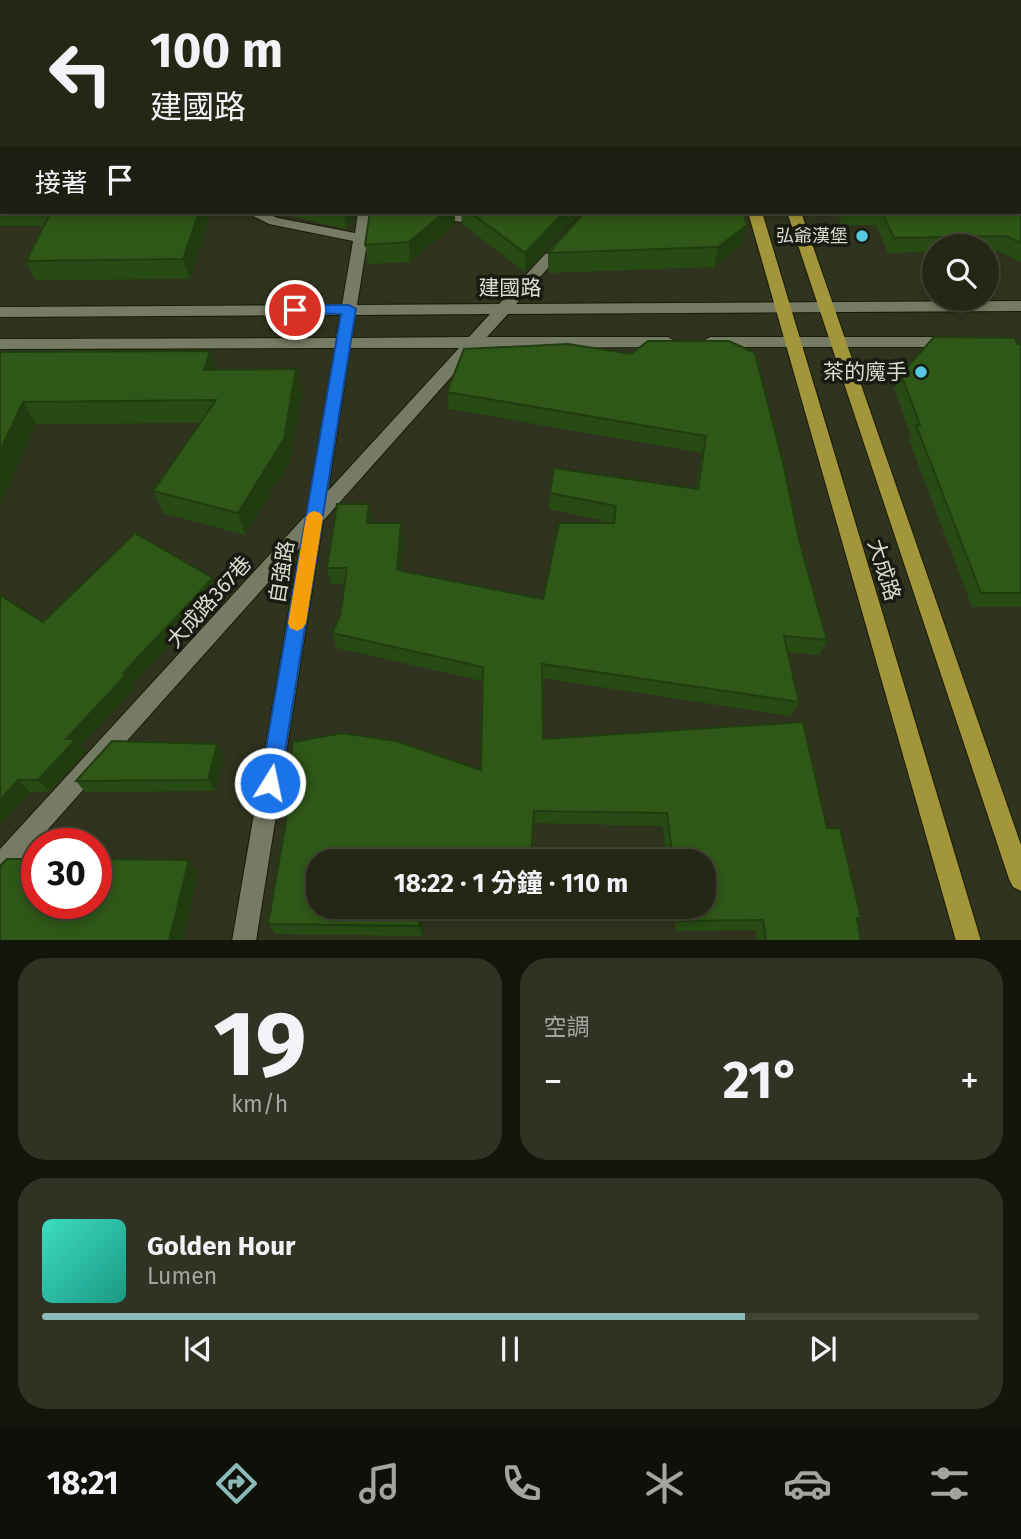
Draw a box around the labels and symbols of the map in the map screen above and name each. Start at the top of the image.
place label: 弘爺漢堡 [776,225,848,247]
marker: 弘爺漢堡 [854,228,870,244]
street label: 建國路 [479,275,542,301]
pin [265,280,325,340]
place label: 茶的魔手 [823,359,907,385]
marker: 茶的魔手 [913,364,929,380]
street label: 大成路 [862,536,906,604]
street label: 自強路 [264,539,300,605]
street label: 大成路367巷 [161,551,257,653]
position arrow [233,746,307,820]
speed limit sign: 30 [21,828,112,919]

